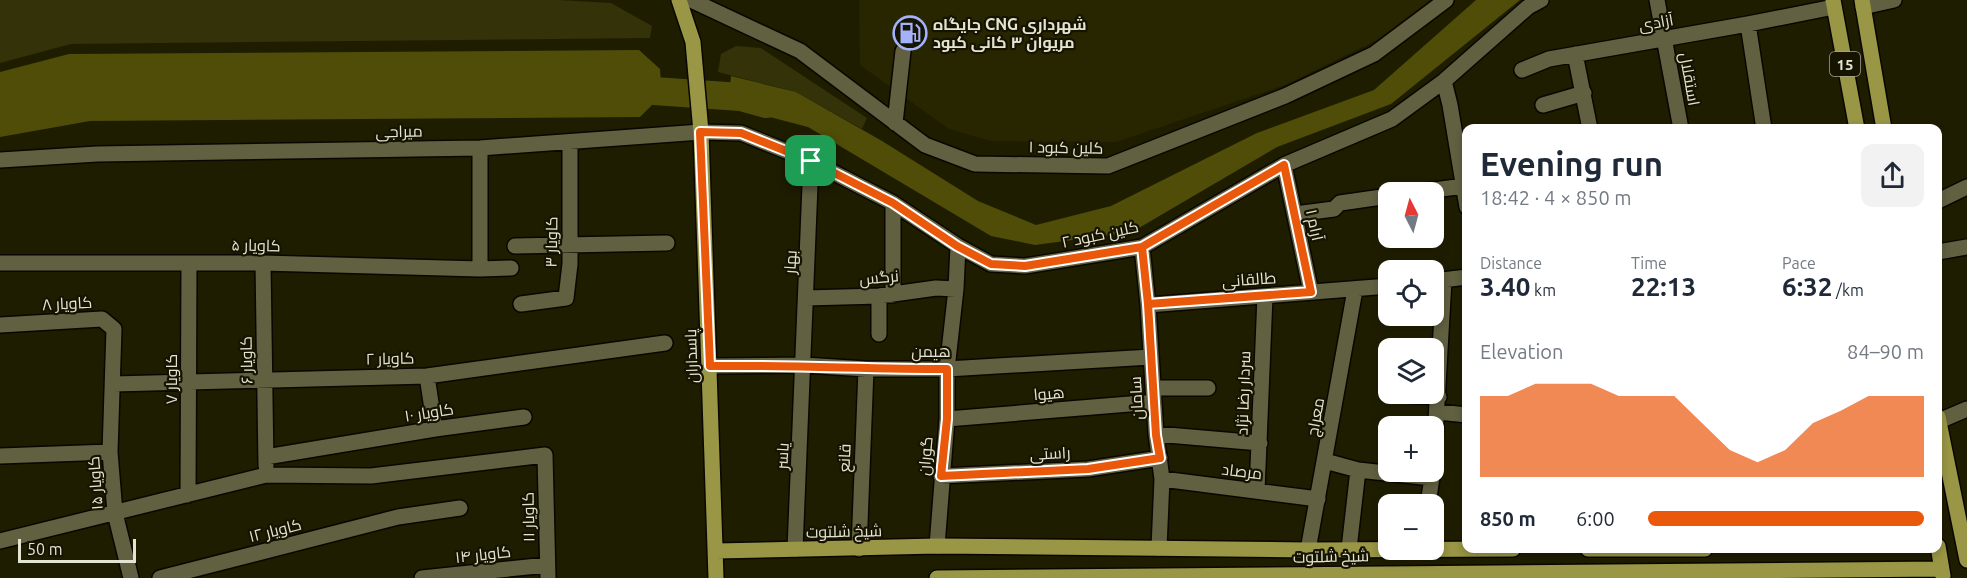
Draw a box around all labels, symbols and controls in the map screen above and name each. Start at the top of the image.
street label: آزادی [1637,10,1676,36]
fuel station icon: جایگاه CNG شهرداری مریوان ۳ کانی کبود [892,15,928,51]
place label: جایگاه CNG شهرداری مریوان ۳ کانی کبود [933,15,1087,52]
street label: استقلال [1674,51,1704,107]
road number: 15 [1830,52,1860,76]
street label: میراجی [375,122,423,142]
pin [785,135,836,186]
street label: کلین کبود ۱ [1028,137,1104,159]
icon: arrive [794,144,827,177]
button: share [1861,144,1924,207]
text: Evening run [1480,145,1663,182]
north arrow [1378,182,1444,248]
map controls [1378,182,1444,560]
text: 18:42 · 4 × 850 m [1480,186,1632,209]
street label: آرام ۱ [1300,208,1327,244]
street label: کاویار ۳ [542,216,561,268]
street label: کلین کبود ۲ [1060,217,1141,253]
street label: کاویار ۵ [231,236,281,255]
street label: بهار [780,250,802,275]
text: Distance [1480,254,1542,272]
text: Time [1631,254,1667,272]
text: Pace [1782,254,1816,272]
button: locate [1378,260,1444,326]
street label: نرگس [858,266,900,290]
street label: طالقانی [1221,268,1277,292]
text: 3.40 [1480,272,1530,301]
text: 22:13 [1631,272,1696,301]
text: 6:32 [1782,272,1832,301]
text: km [1530,281,1556,299]
text: /km [1832,281,1864,299]
street label: کاویار ۸ [41,293,93,314]
street label: پاسداران [681,328,704,383]
street label: کاویار ۶ [237,336,256,384]
button: layers [1378,338,1444,404]
text: Elevation [1480,340,1563,363]
text: 84–90 m [1847,340,1924,363]
street label: هیمن [911,342,951,362]
street label: کاویار ۲ [365,349,415,368]
street label: سردار رضا نژاد [1233,350,1254,436]
street label: کاویار ۷ [162,354,181,404]
street label: سامان [1126,376,1148,420]
street label: هیوا [1033,383,1065,404]
street label: معراج [1303,396,1330,438]
street label: کاویار ۱۰ [403,399,455,426]
button: + [1378,416,1444,482]
street label: گوران [914,436,938,476]
street label: یاسر [772,441,793,471]
street label: قانع [835,443,856,473]
street label: راستی [1029,443,1071,465]
street label: کاویار ۱۵ [84,455,107,511]
street label: مرصاد [1221,460,1263,483]
street label: کاویار ۱۱ [519,492,538,542]
button: − [1378,494,1444,560]
text: 850 m [1480,507,1536,530]
text: 6:00 [1576,507,1615,530]
street label: کاویار ۱۲ [247,515,303,546]
street label: شیخ شلتوت [806,521,882,544]
scale bar [18,536,136,564]
text: 50 m [27,540,63,558]
street label: کاویار ۱۴ [454,542,512,567]
street label: شیخ شلتوت [1293,546,1369,569]

